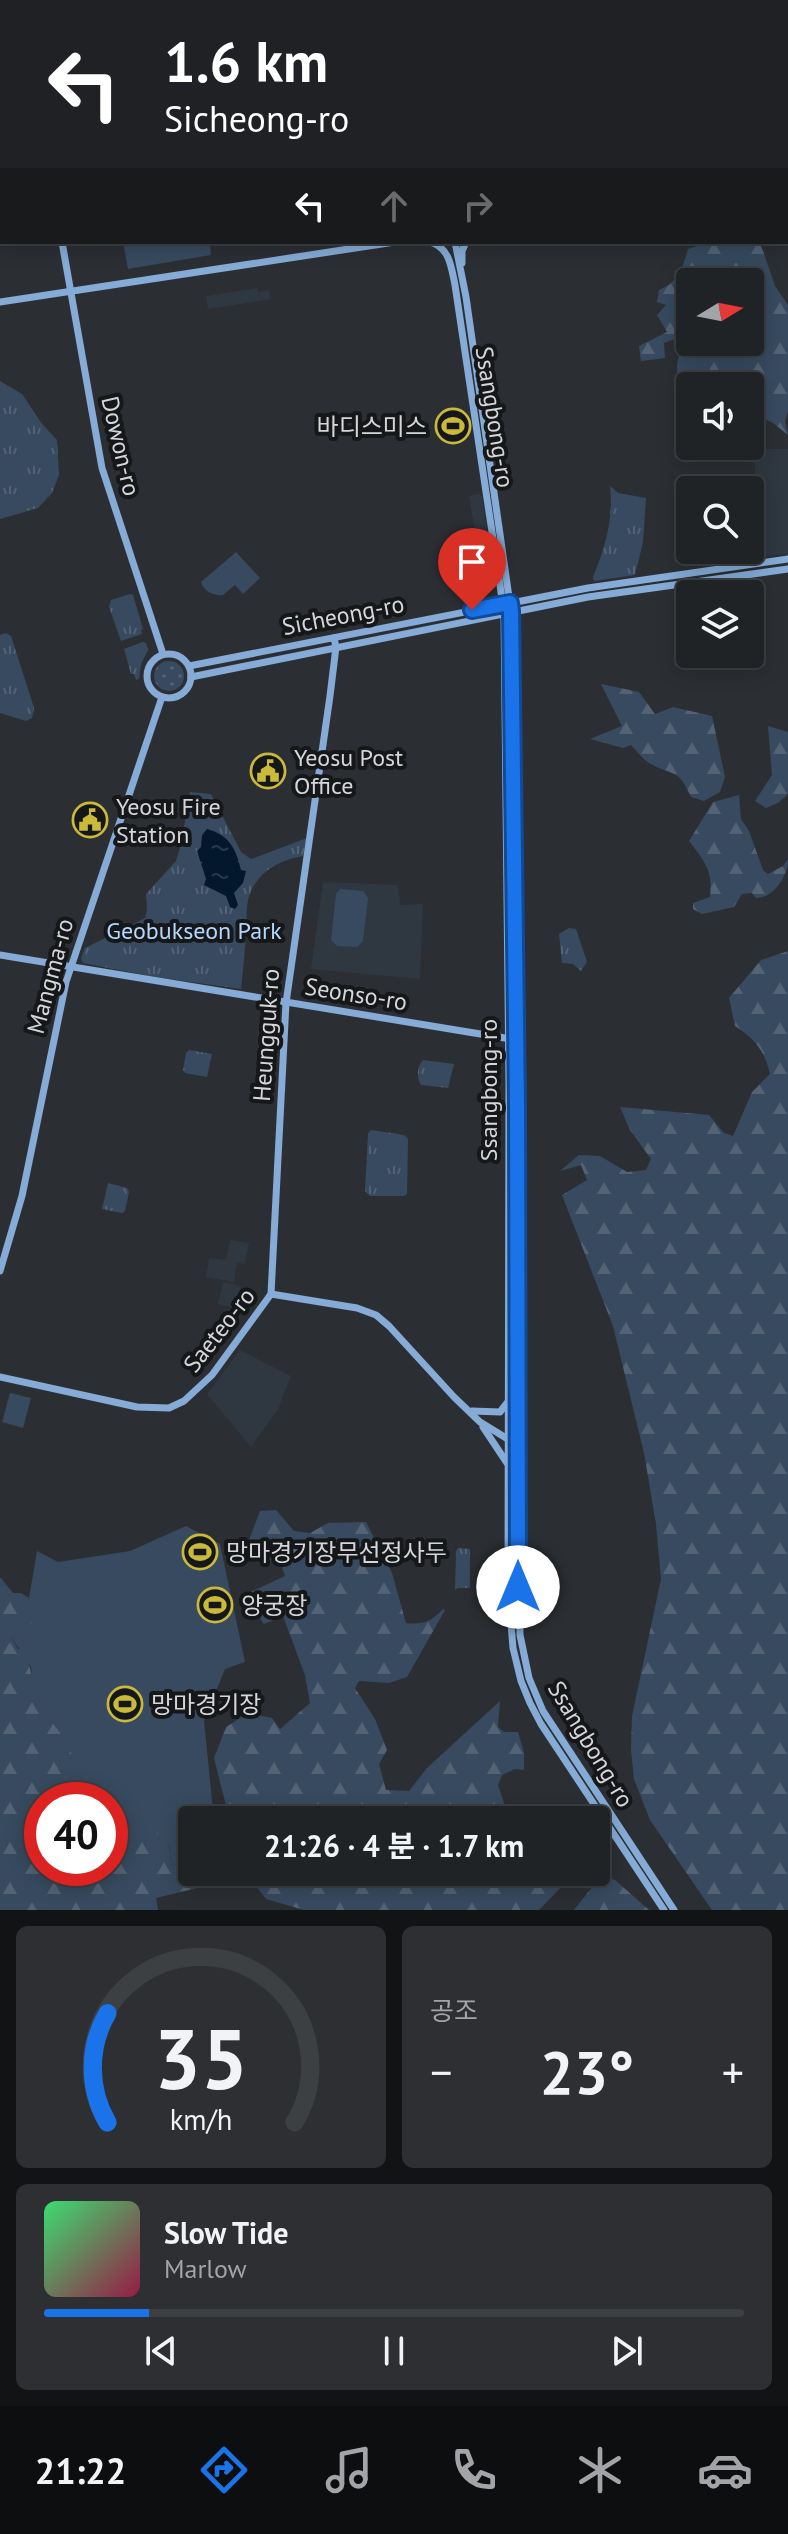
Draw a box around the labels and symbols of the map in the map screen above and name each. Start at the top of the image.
north arrow [676,268,764,356]
street label: Ssangbong-ro [469,344,521,490]
street label: Dowon-ro [95,393,147,499]
sports icon: 바디스미스 [434,407,472,445]
place label: 바디스미스 [317,411,427,442]
pin [438,528,506,610]
street label: Sicheong-ro [279,588,407,642]
place label: Yeosu Post Office [294,742,403,801]
public building icon: Yeosu Post Office [249,752,287,790]
place label: Yeosu Fire Station [116,791,221,850]
public building icon: Yeosu Fire Station [71,801,109,839]
street label: Mangma-ro [20,915,80,1037]
park label: Geobukseon Park [106,915,282,946]
street label: Heungguk-ro [246,968,286,1102]
street label: Seonso-ro [303,971,409,1017]
street label: Ssangbong-ro [473,1019,504,1161]
street label: Saeteo-ro [176,1281,262,1379]
sports icon: 망마경기장무선정사두 [181,1533,219,1571]
place label: 망마경기장무선정사두 [226,1537,447,1568]
position arrow [476,1545,560,1629]
sports icon: 양궁장 [196,1586,234,1624]
place label: 양궁장 [241,1590,307,1621]
street label: Ssangbong-ro [541,1675,641,1813]
sports icon: 망마경기장 [106,1685,144,1723]
place label: 망마경기장 [151,1689,261,1720]
speed limit sign: 40 [24,1782,128,1886]

